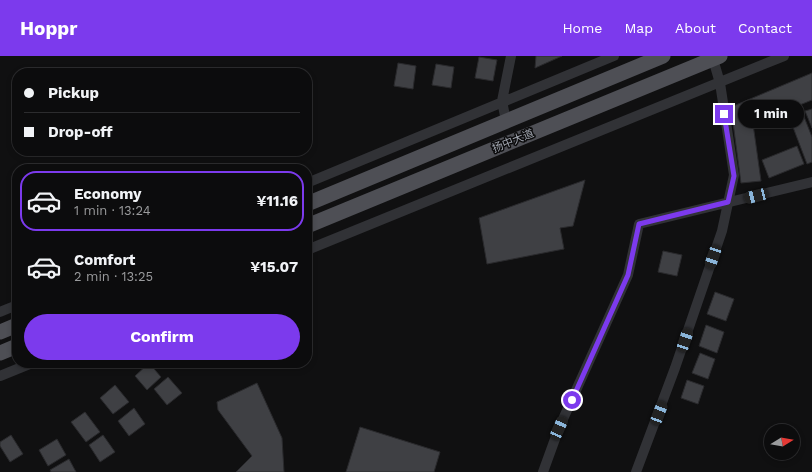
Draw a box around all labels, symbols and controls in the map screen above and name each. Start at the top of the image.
text: Hoppr [20,17,77,40]
text: Home [562,20,602,36]
text: Map [624,20,653,36]
text: About [675,20,716,36]
text: Contact [738,20,792,36]
text: Pickup [48,84,99,102]
callout: 1 min [738,100,804,128]
route end [715,105,733,123]
text: 1 min [754,106,788,121]
text: Drop-off [48,123,113,141]
street label: 扬中大道 [490,127,536,155]
icon: car [26,183,62,219]
text: Economy [74,185,141,203]
car [743,187,769,205]
text: ¥11.16 [257,192,298,210]
text: 1 min · 13:24 [74,203,151,218]
car [703,244,723,270]
icon: car [26,249,62,285]
text: Comfort [74,251,135,269]
text: ¥15.07 [250,258,298,276]
text: 2 min · 13:25 [74,269,153,284]
button: Confirm [24,314,300,360]
car [676,327,694,353]
route start [563,391,581,409]
car [649,400,669,426]
car [549,415,569,441]
north arrow [764,424,800,460]
map controls [764,424,800,460]

